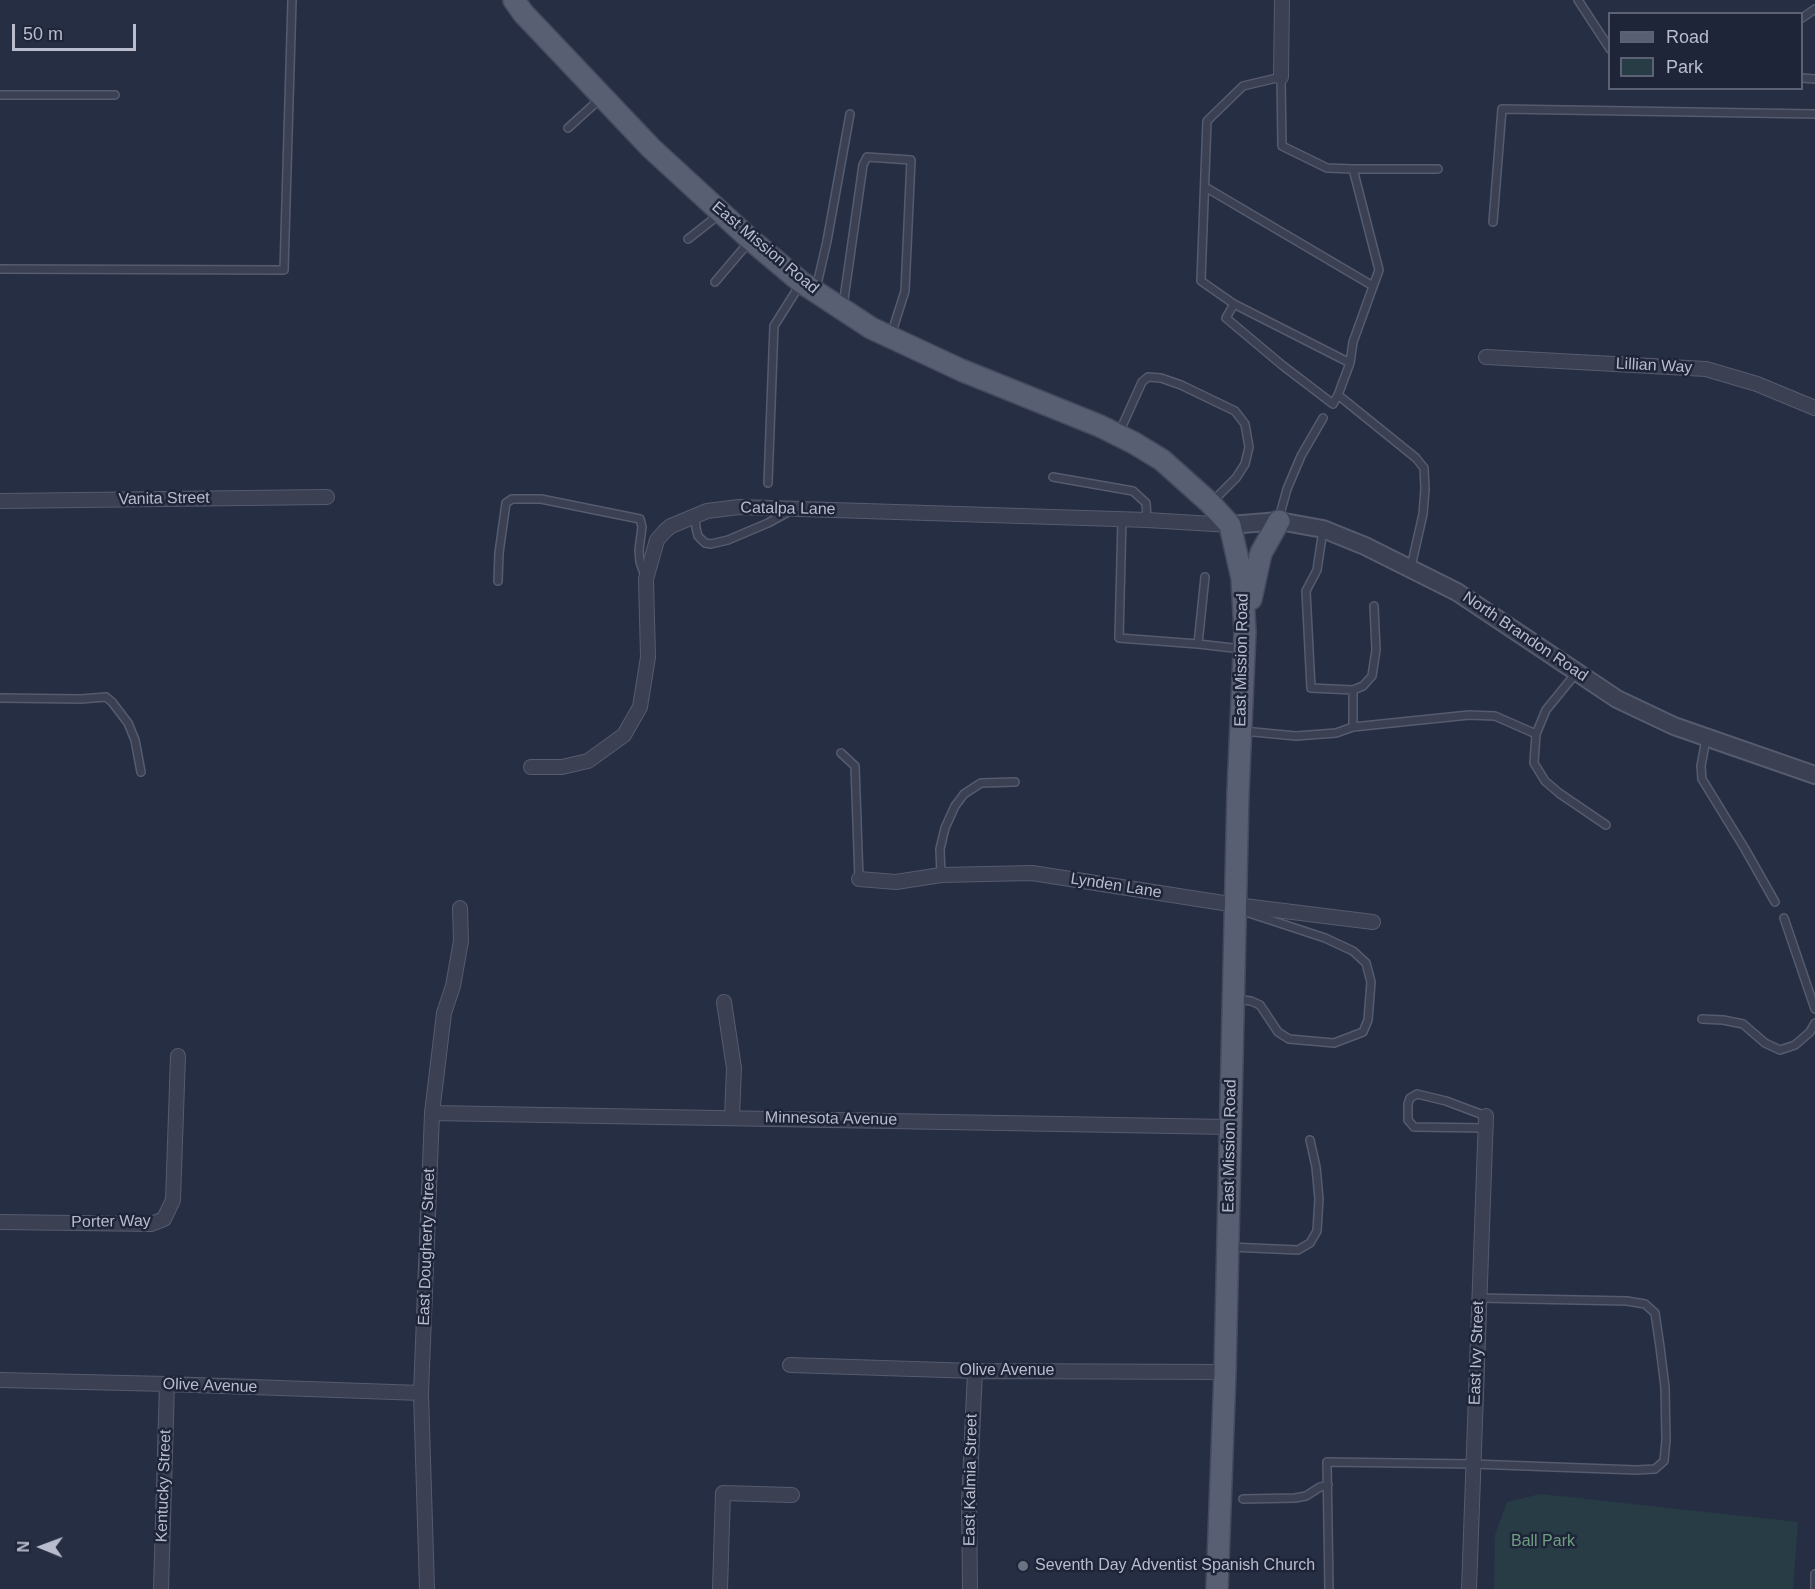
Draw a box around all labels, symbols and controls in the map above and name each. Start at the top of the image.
scale bar [15,12,140,50]
legend [1608,12,1803,90]
text: 50 m [23,24,63,44]
text: Road [1666,27,1709,47]
text: Park [1666,57,1703,77]
street label: East Mission Road [708,198,822,298]
street label: Lillian Way [1615,354,1693,378]
street label: Vanita Street [118,489,210,509]
street label: Catalpa Lane [740,499,836,519]
street label: North Brandon Road [1459,588,1591,686]
street label: East Mission Road [1231,593,1253,727]
street label: Lynden Lane [1069,869,1163,903]
street label: East Mission Road [1219,1079,1241,1213]
street label: Minnesota Avenue [765,1108,897,1130]
street label: East Dougherty Street [415,1168,439,1326]
street label: Porter Way [71,1212,151,1232]
street label: East Ivy Street [1466,1301,1488,1405]
street label: Olive Avenue [960,1361,1054,1381]
street label: Olive Avenue [162,1375,258,1397]
street label: East Kalmia Street [960,1414,982,1546]
street label: Kentucky Street [152,1429,176,1543]
north arrow [12,1517,72,1577]
park label: Ball Park [1511,1532,1575,1552]
text: N [15,1541,32,1553]
place label: Seventh Day Adventist Spanish Church [1035,1556,1315,1576]
marker: Seventh Day Adventist Spanish Church [1016,1559,1030,1573]

